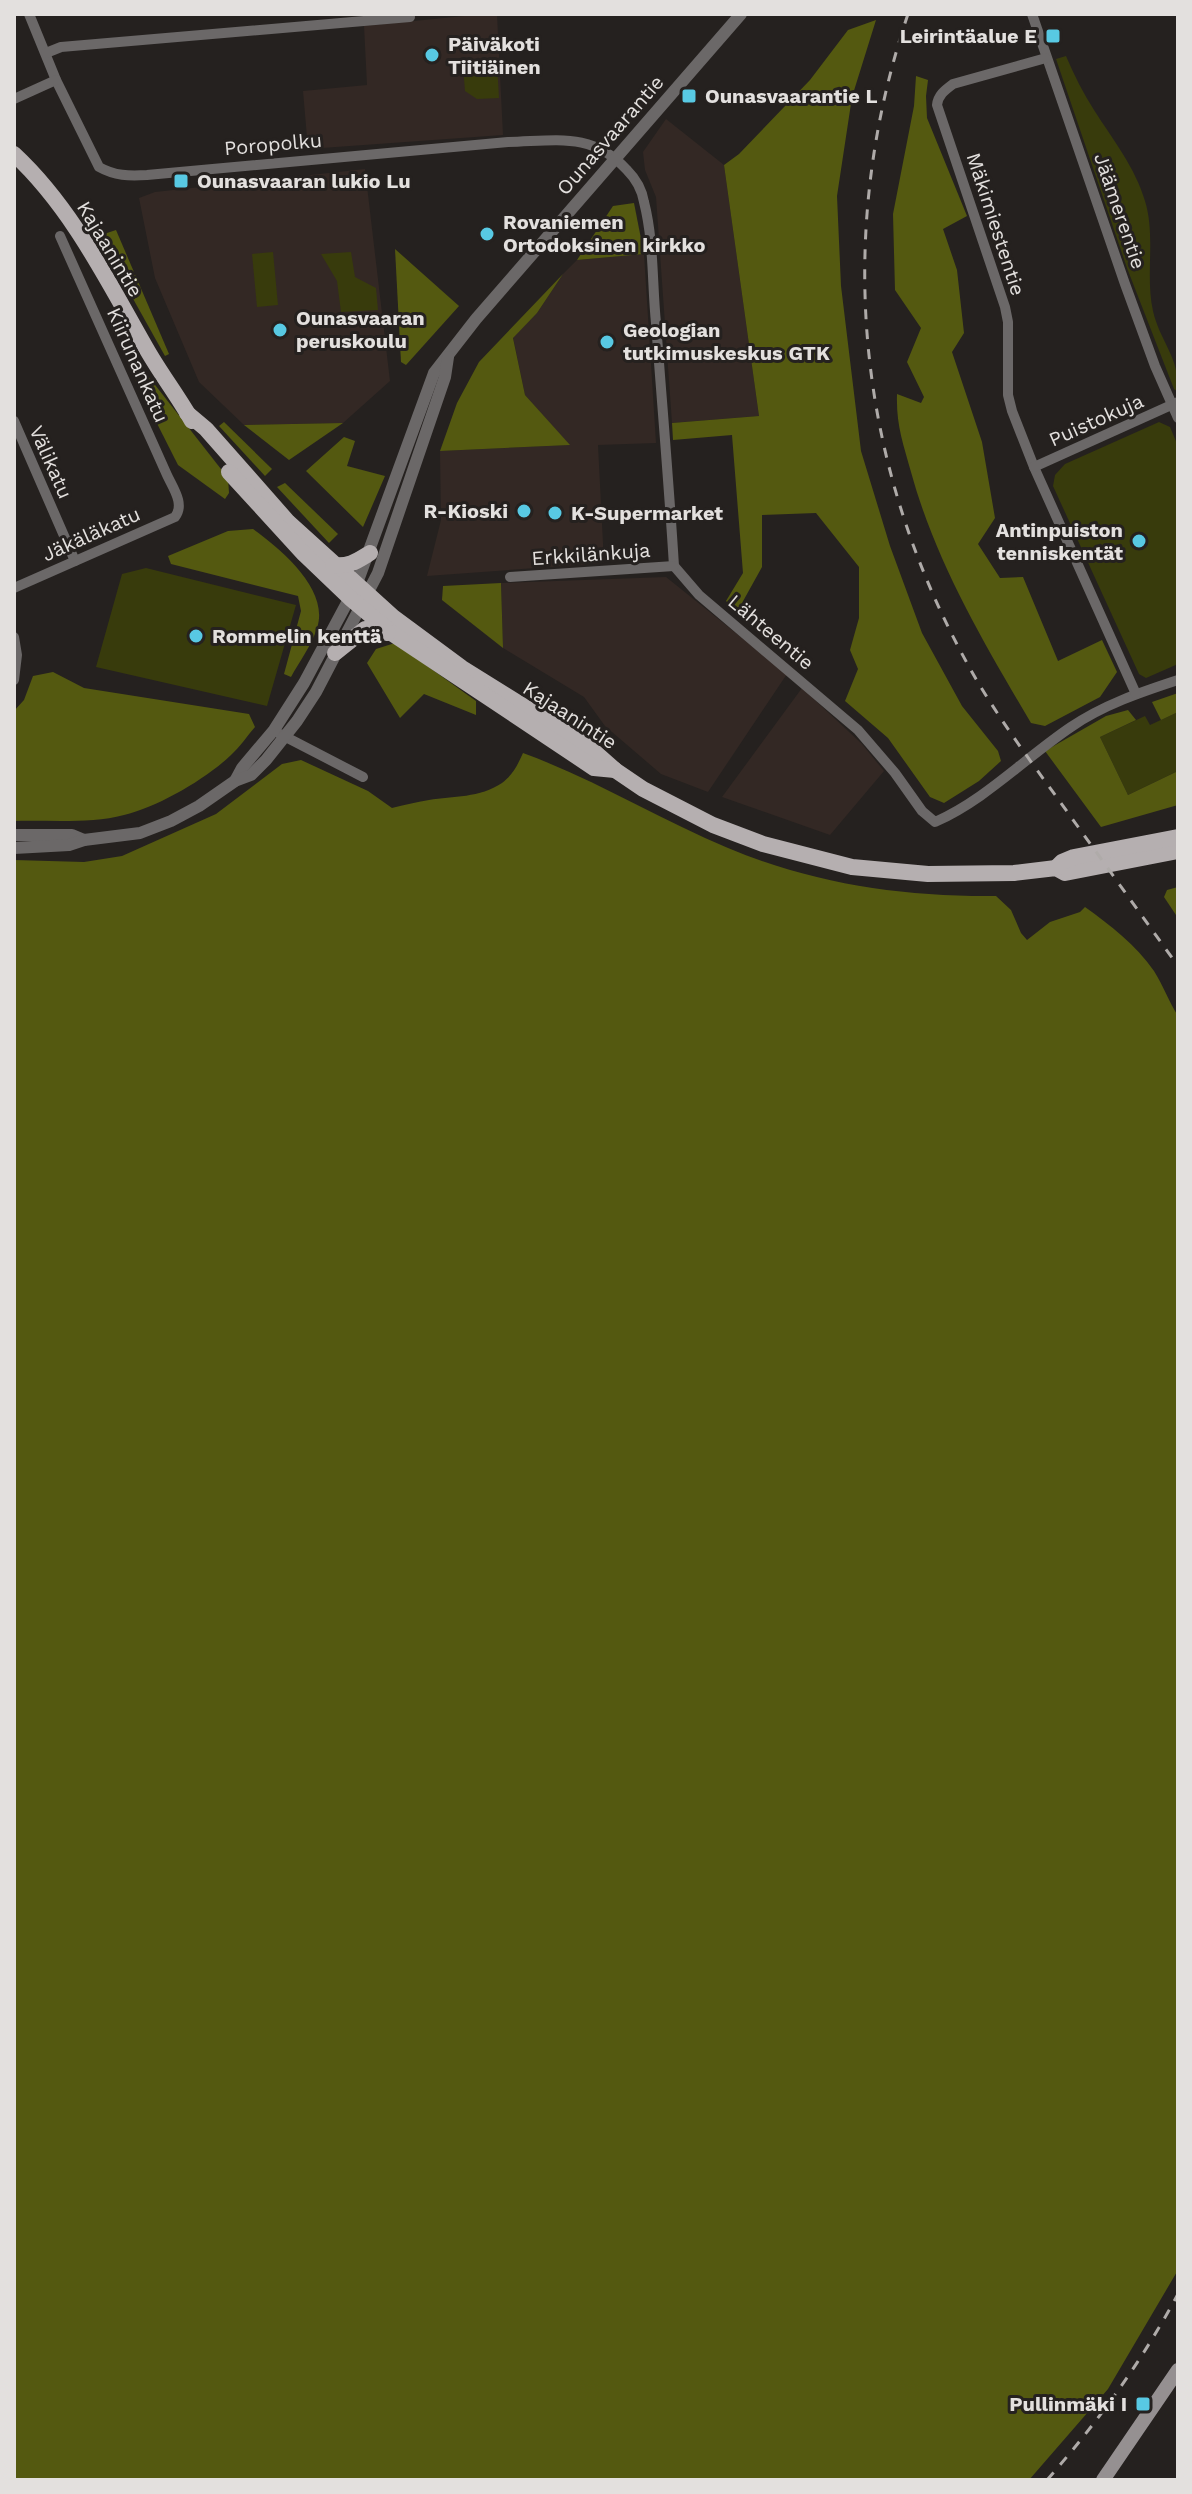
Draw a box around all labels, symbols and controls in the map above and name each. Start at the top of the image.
place label: Leirintäalue E [900,24,1037,48]
marker: Leirintäalue E [1044,27,1062,45]
place label: Päiväkoti Tiitiäinen [448,32,541,79]
marker: Päiväkoti Tiitiäinen [423,46,441,64]
street label: Ounasvaarantie [551,70,669,200]
place label: Ounasvaarantie L [705,84,878,108]
marker: Ounasvaarantie L [680,87,698,105]
street label: Poropolku [223,128,323,160]
street label: Mäkimiestentie [962,150,1030,298]
street label: Jäämerentie [1089,150,1151,272]
place label: Ounasvaaran lukio Lu [197,169,411,193]
marker: Ounasvaaran lukio Lu [172,172,190,190]
street label: Kajaanintie [72,197,148,301]
place label: Rovaniemen Ortodoksinen kirkko [503,210,705,257]
marker: Rovaniemen Ortodoksinen kirkko [478,225,496,243]
street label: Kiirunankatu [102,304,174,426]
place label: Ounasvaaran peruskoulu [296,306,425,353]
place label: Geologian tutkimuskeskus GTK [623,318,830,365]
marker: Ounasvaaran peruskoulu [271,321,289,339]
marker: Geologian tutkimuskeskus GTK [598,333,616,351]
street label: Puistokuja [1045,388,1147,452]
street label: Välikatu [24,422,78,502]
place label: R-Kioski [423,499,508,523]
place label: K-Supermarket [571,501,723,525]
street label: Jäkäläkatu [38,502,144,566]
marker: R-Kioski [515,502,533,520]
marker: K-Supermarket [546,504,564,522]
place label: Antinpuiston tenniskentät [996,518,1123,565]
marker: Antinpuiston tenniskentät [1130,532,1148,550]
street label: Erkkilänkuja [531,538,651,570]
street label: Lähteentie [723,589,819,675]
place label: Rommelin kenttä [212,624,382,648]
marker: Rommelin kenttä [187,627,205,645]
street label: Kajaanintie [518,676,622,754]
place label: Pullinmäki I [1009,2392,1127,2416]
marker: Pullinmäki I [1134,2395,1152,2413]

